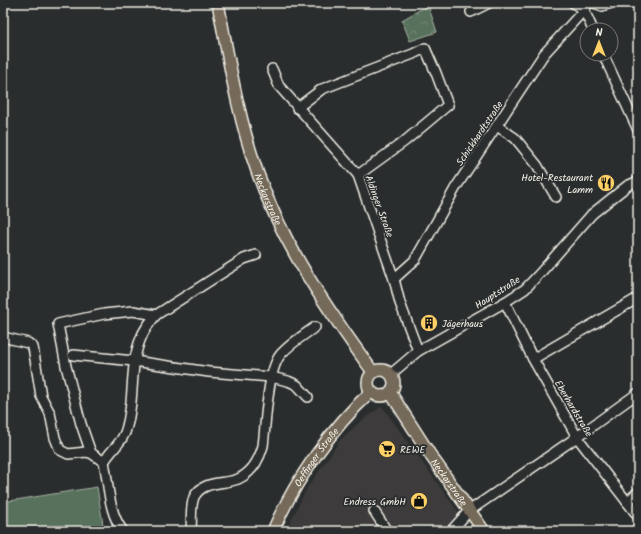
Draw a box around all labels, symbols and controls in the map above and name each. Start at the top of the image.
north arrow [579,22,619,62]
text: N [596,24,603,42]
street label: Schickhardtstraße [452,97,508,169]
place label: Hotel-Restaurant Lamm [521,170,593,198]
street label: Neckarstraße [249,171,286,229]
street label: Aldinger Straße [360,173,398,240]
restaurant icon: Hotel-Restaurant Lamm [596,173,616,193]
street label: Hauptstraße [472,272,524,314]
building icon: Jägerhaus [419,313,439,333]
place label: Jägerhaus [442,316,484,332]
street label: Eberhardstraße [550,377,597,440]
street label: Oeffinger Straße [290,424,343,490]
supermarket icon: REWE [377,439,397,459]
place label: REWE [400,442,427,458]
street label: Neckarstraße [426,456,471,510]
shop icon: Endress GmbH [409,491,429,511]
place label: Endress GmbH [343,494,406,510]

